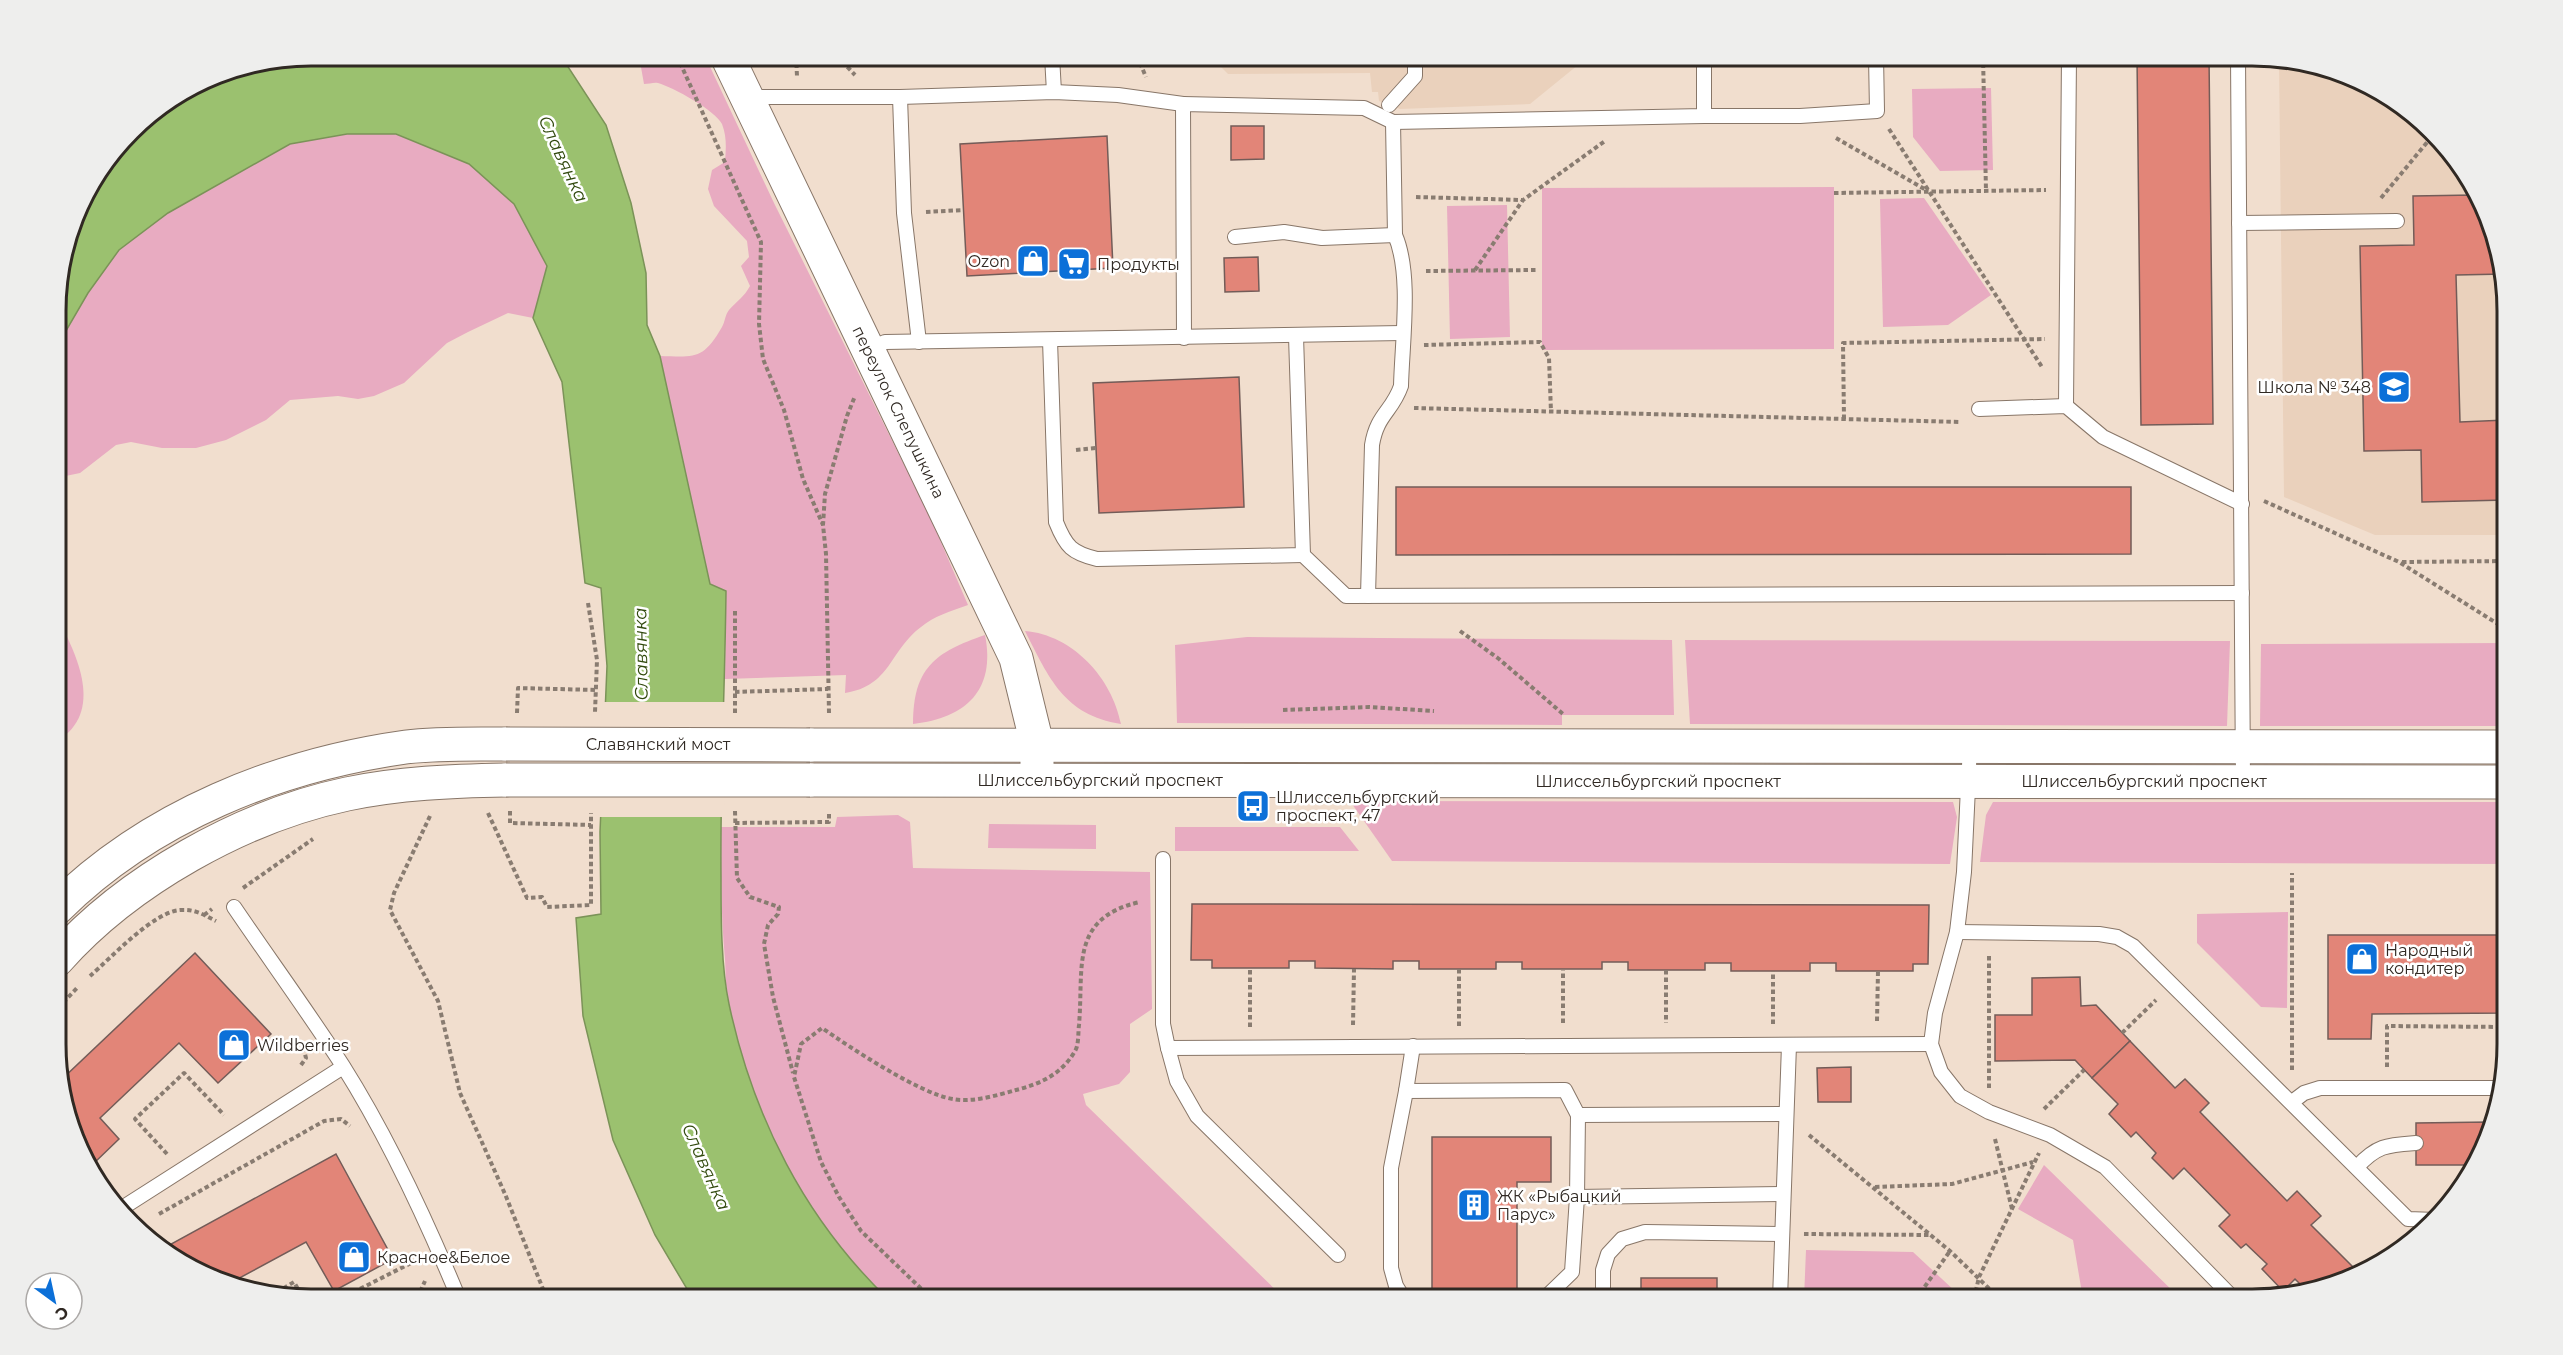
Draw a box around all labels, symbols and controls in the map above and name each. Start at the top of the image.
water label: Славянка [533,112,593,206]
shop icon: Ozon [1015,243,1051,279]
supermarket icon: Продукты [1056,246,1092,282]
place label: Ozon [968,252,1010,271]
place label: Продукты [1097,255,1180,274]
street label: переулок Слепушкина [848,323,949,502]
school or university icon: Школа № 348 [2376,369,2412,405]
place label: Школа № 348 [2257,378,2371,397]
water label: Славянка [629,607,653,701]
street label: Славянский мост [586,735,731,754]
street label: Шлиссельбургский проспект [977,771,1223,790]
street label: Шлиссельбургский проспект [1535,772,1781,791]
street label: Шлиссельбургский проспект [2021,772,2267,791]
bus stop icon: Шлиссельбургский проспект, 47 [1235,788,1271,824]
place label: Шлиссельбургский проспект, 47 [1276,788,1439,825]
shop icon: Народный кондитер [2344,941,2380,977]
place label: Народный кондитер [2385,941,2473,978]
shop icon: Wildberries [216,1027,252,1063]
place label: Wildberries [257,1036,349,1055]
water label: Славянка [677,1120,735,1214]
building icon: ЖК «Рыбацкий Парус» [1456,1187,1492,1223]
place label: ЖК «Рыбацкий Парус» [1497,1187,1622,1224]
shop icon: Красное&Белое [336,1239,372,1275]
place label: Красное&Белое [377,1248,510,1267]
north arrow [24,1271,84,1331]
text: С [52,1302,72,1324]

